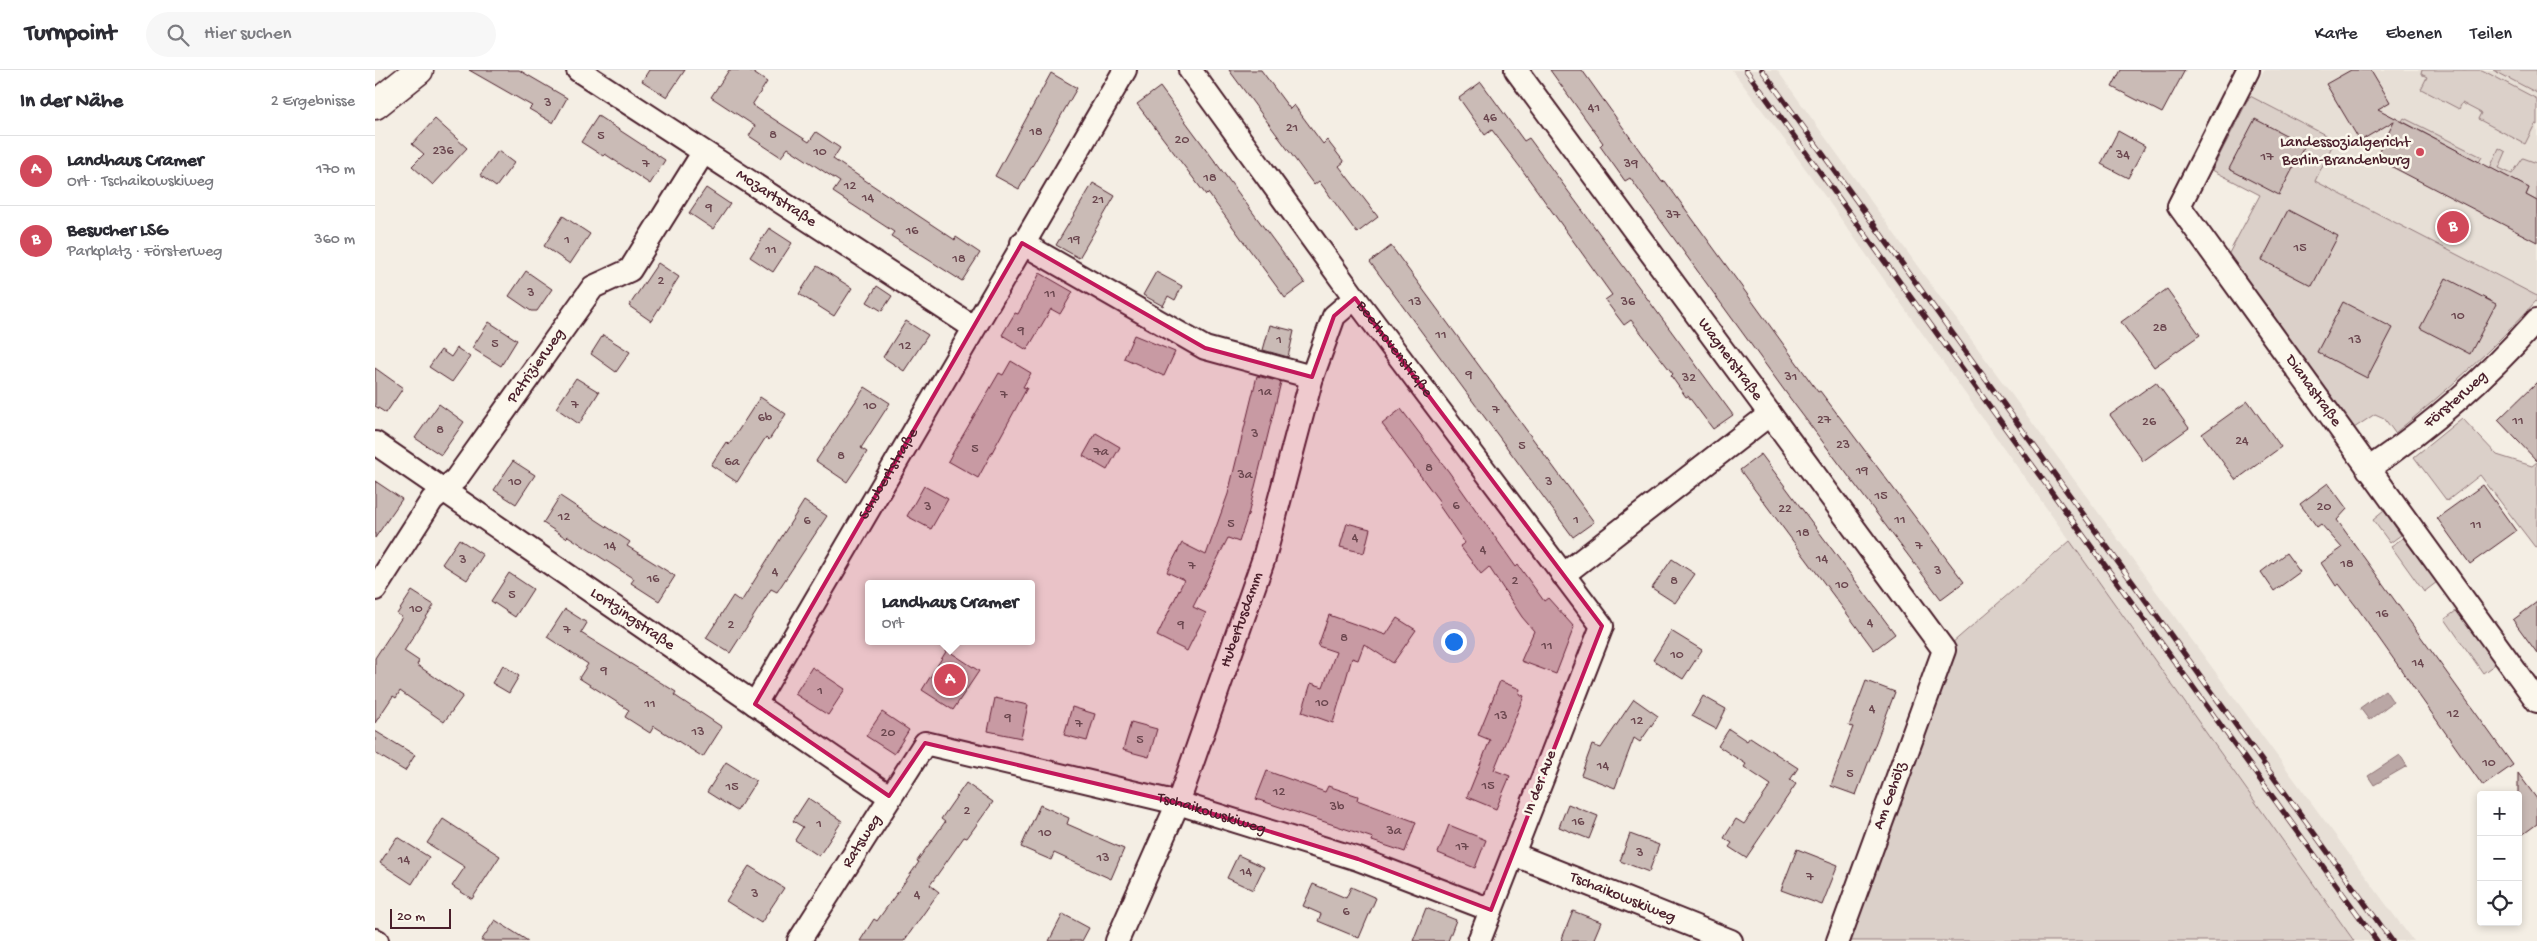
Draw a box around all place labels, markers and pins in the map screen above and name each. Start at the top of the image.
place label: Landessozialgericht Berlin-Brandenburg [2280,134,2411,171]
marker: Landessozialgericht Berlin-Brandenburg [2414,146,2426,158]
pin: B [2437,208,2469,246]
pin: A [934,661,966,699]

